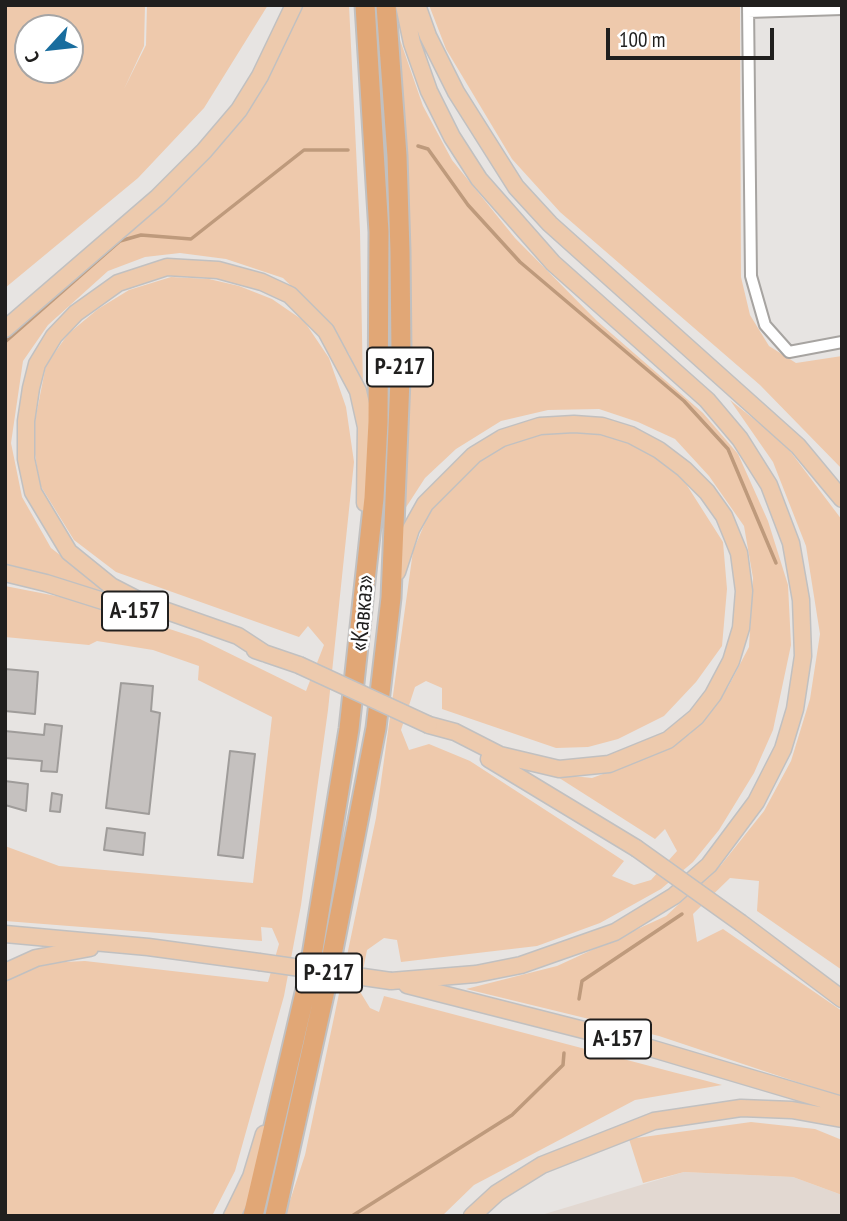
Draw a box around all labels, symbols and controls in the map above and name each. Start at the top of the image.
north arrow [14,14,84,84]
scale bar [609,14,777,58]
text: 100 m [619,26,665,53]
text: С [19,48,45,67]
road number: Р-217 [367,348,433,386]
street label: «Кавказ» [345,573,381,653]
road number: А-157 [102,592,168,631]
road number: Р-217 [296,954,362,992]
road number: А-157 [585,1020,651,1058]

